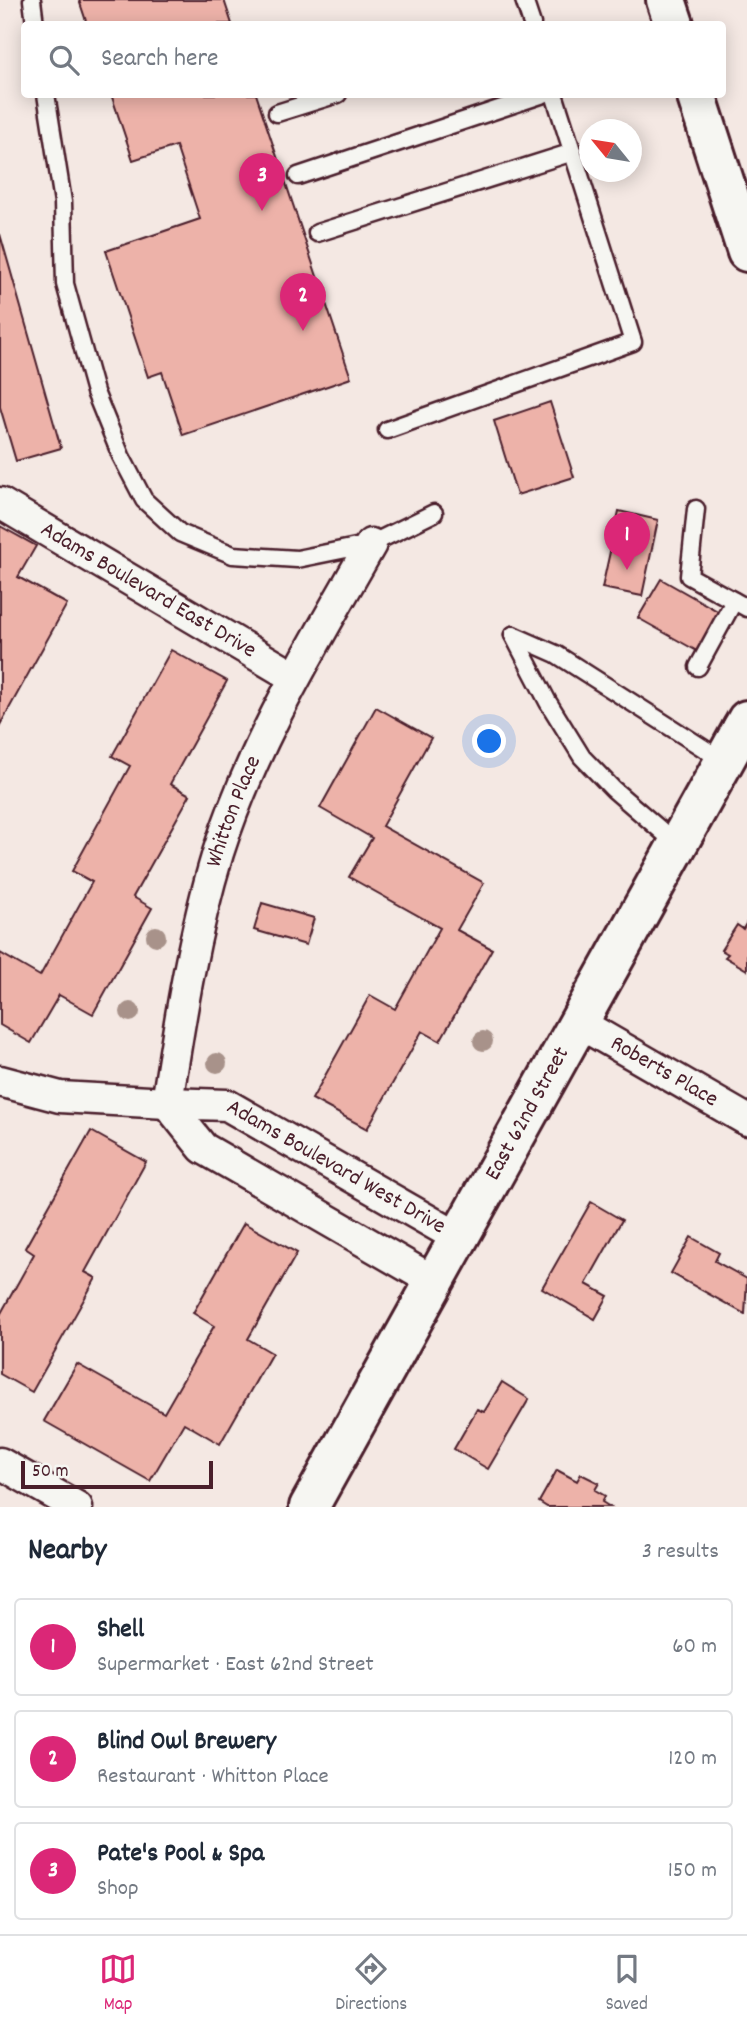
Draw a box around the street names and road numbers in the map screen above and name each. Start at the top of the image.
street label: Adams Boulevard East Drive [34,514,262,667]
street label: Whitton Place [198,750,271,871]
street label: Roberts Place [604,1028,724,1116]
street label: East 62nd Street [477,1041,578,1187]
street label: Adams Boulevard West Drive [220,1091,452,1243]

